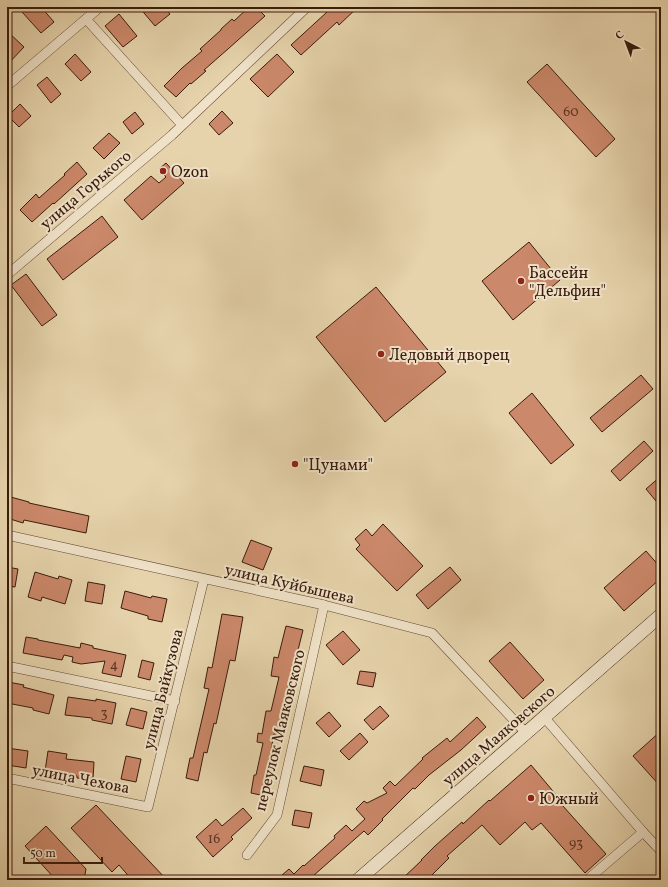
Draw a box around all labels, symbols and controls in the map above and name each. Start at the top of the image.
north arrow [606,22,646,62]
text: С [613,28,628,44]
house number: 60 [563,103,579,122]
street label: улица Горького [36,146,137,235]
place label: Ozon [171,162,209,184]
marker: Ozon [158,166,168,176]
place label: Бассейн "Дельфин" [529,263,606,303]
marker: Бассейн "Дельфин" [516,276,526,286]
place label: Ледовый дворец [389,345,510,367]
marker: Ледовый дворец [376,349,386,359]
place label: "Цунами" [303,455,373,477]
marker: "Цунами" [290,459,300,469]
street label: улица Куйбышева [222,559,357,611]
street label: улица Байкузова [138,627,190,752]
street label: переулок Маяковского [250,647,312,814]
house number: 4 [110,656,118,675]
street label: улица Маяковского [438,681,561,792]
house number: 3 [100,704,108,723]
street label: улица Чехова [30,760,131,800]
place label: Южный [539,789,599,811]
marker: Южный [526,793,536,803]
house number: 16 [208,830,220,849]
house number: 93 [569,834,583,853]
scale bar [24,839,102,865]
text: 50 m [30,846,56,862]

